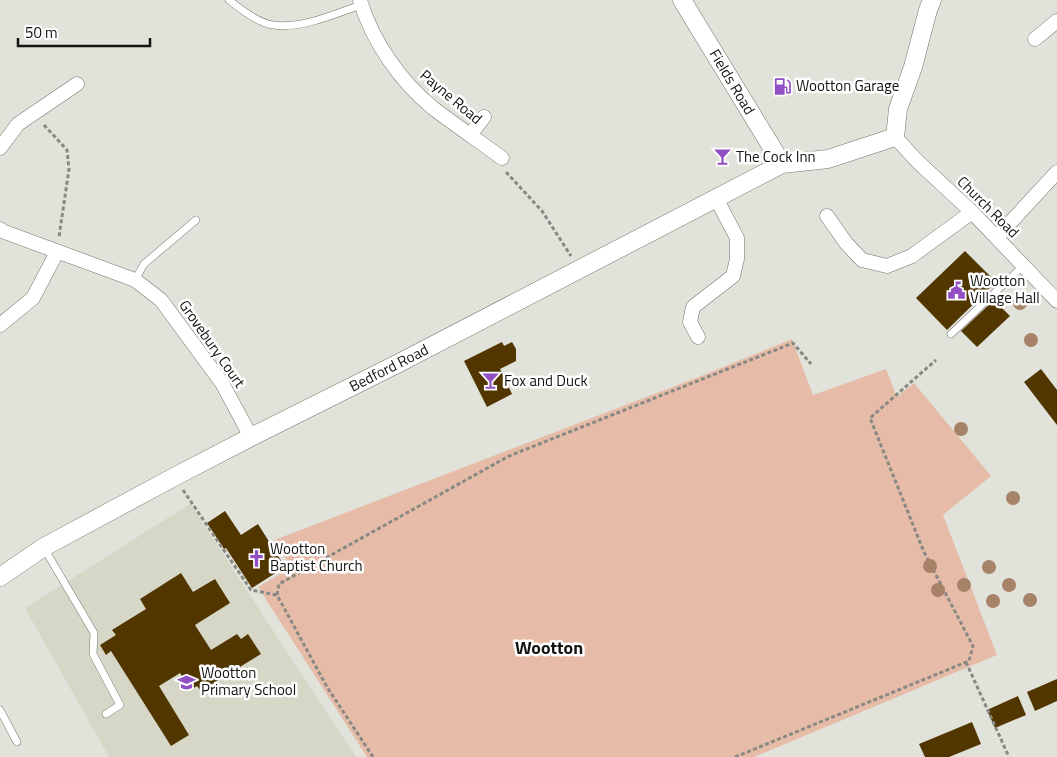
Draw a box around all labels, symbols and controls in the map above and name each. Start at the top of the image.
scale bar [18,15,150,47]
text: 50 m [25,21,58,44]
street label: Fields Road [704,45,761,119]
street label: Payne Road [415,64,487,130]
place label: Wootton Garage [796,74,899,97]
fuel station icon: Wootton Garage [772,76,792,96]
place label: The Cock Inn [736,145,816,168]
bar icon: The Cock Inn [712,147,732,167]
street label: Church Road [952,170,1025,243]
place label: Wootton Village Hall [970,269,1040,309]
public building icon: Wootton Village Hall [946,280,966,300]
street label: Grovebury Court [174,295,252,393]
street label: Bedford Road [345,338,432,397]
place label: Fox and Duck [504,369,588,392]
bar icon: Fox and Duck [480,371,500,391]
place label: Wootton Baptist Church [270,537,363,577]
church icon: Wootton Baptist Church [246,548,266,568]
district label: Wootton [515,634,583,661]
place label: Wootton Primary School [201,661,296,701]
school or university icon: Wootton Primary School [177,672,197,692]

